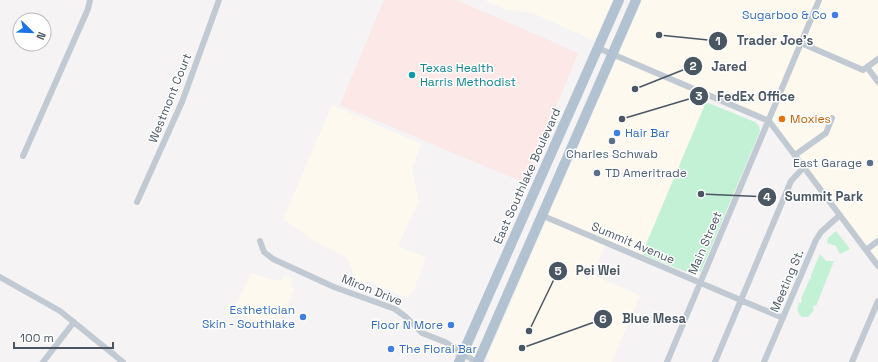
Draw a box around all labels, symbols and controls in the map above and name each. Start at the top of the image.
place label: Sugarboo & Co [742,7,827,23]
marker: Sugarboo & Co [830,10,840,20]
north arrow [12,12,52,52]
callout: Trader Joe's [708,28,821,53]
text: N [33,30,49,42]
text: Trader Joe's [737,32,813,49]
text: 1 [715,33,721,49]
street label: Westmont Court [145,51,195,145]
callout: Jared [683,54,755,79]
text: 2 [689,58,697,74]
text: Jared [711,58,747,75]
place label: Texas Health Harris Methodist [420,60,516,90]
marker: Texas Health Harris Methodist [407,70,417,80]
callout: FedEx Office [689,84,803,109]
text: 3 [695,88,703,104]
text: FedEx Office [717,88,795,105]
street label: East Southlake Boulevard [490,105,564,247]
place label: Moxies [790,111,831,127]
marker: Moxies [777,114,787,124]
place label: Hair Bar [625,125,670,141]
marker: Hair Bar [612,128,622,138]
marker: Charles Schwab [607,136,617,146]
place label: Charles Schwab [566,146,658,162]
place label: East Garage [793,155,862,171]
marker: East Garage [865,158,875,168]
place label: TD Ameritrade [605,165,687,181]
marker: TD Ameritrade [592,168,602,178]
callout: Summit Park [757,184,871,209]
text: Summit Park [785,188,864,205]
text: 4 [763,189,771,205]
street label: Main Street [684,209,726,277]
street label: Summit Avenue [589,218,677,268]
street label: Meeting St. [767,247,807,315]
callout: Pei Wei [548,258,628,283]
text: Pei Wei [576,262,620,279]
text: 5 [554,263,562,279]
street label: Miron Drive [339,271,405,309]
place label: Esthetician Skin - Southlake [202,302,295,332]
callout: Blue Mesa [593,306,694,331]
text: Blue Mesa [622,310,687,327]
text: 6 [599,311,607,327]
marker: Esthetician Skin - Southlake [298,312,308,322]
place label: Floor N More [371,317,443,333]
marker: Floor N More [446,320,456,330]
scale bar [14,324,113,350]
text: 100 m [20,330,54,346]
place label: The Floral Bar [399,341,478,357]
marker: The Floral Bar [386,344,396,354]

